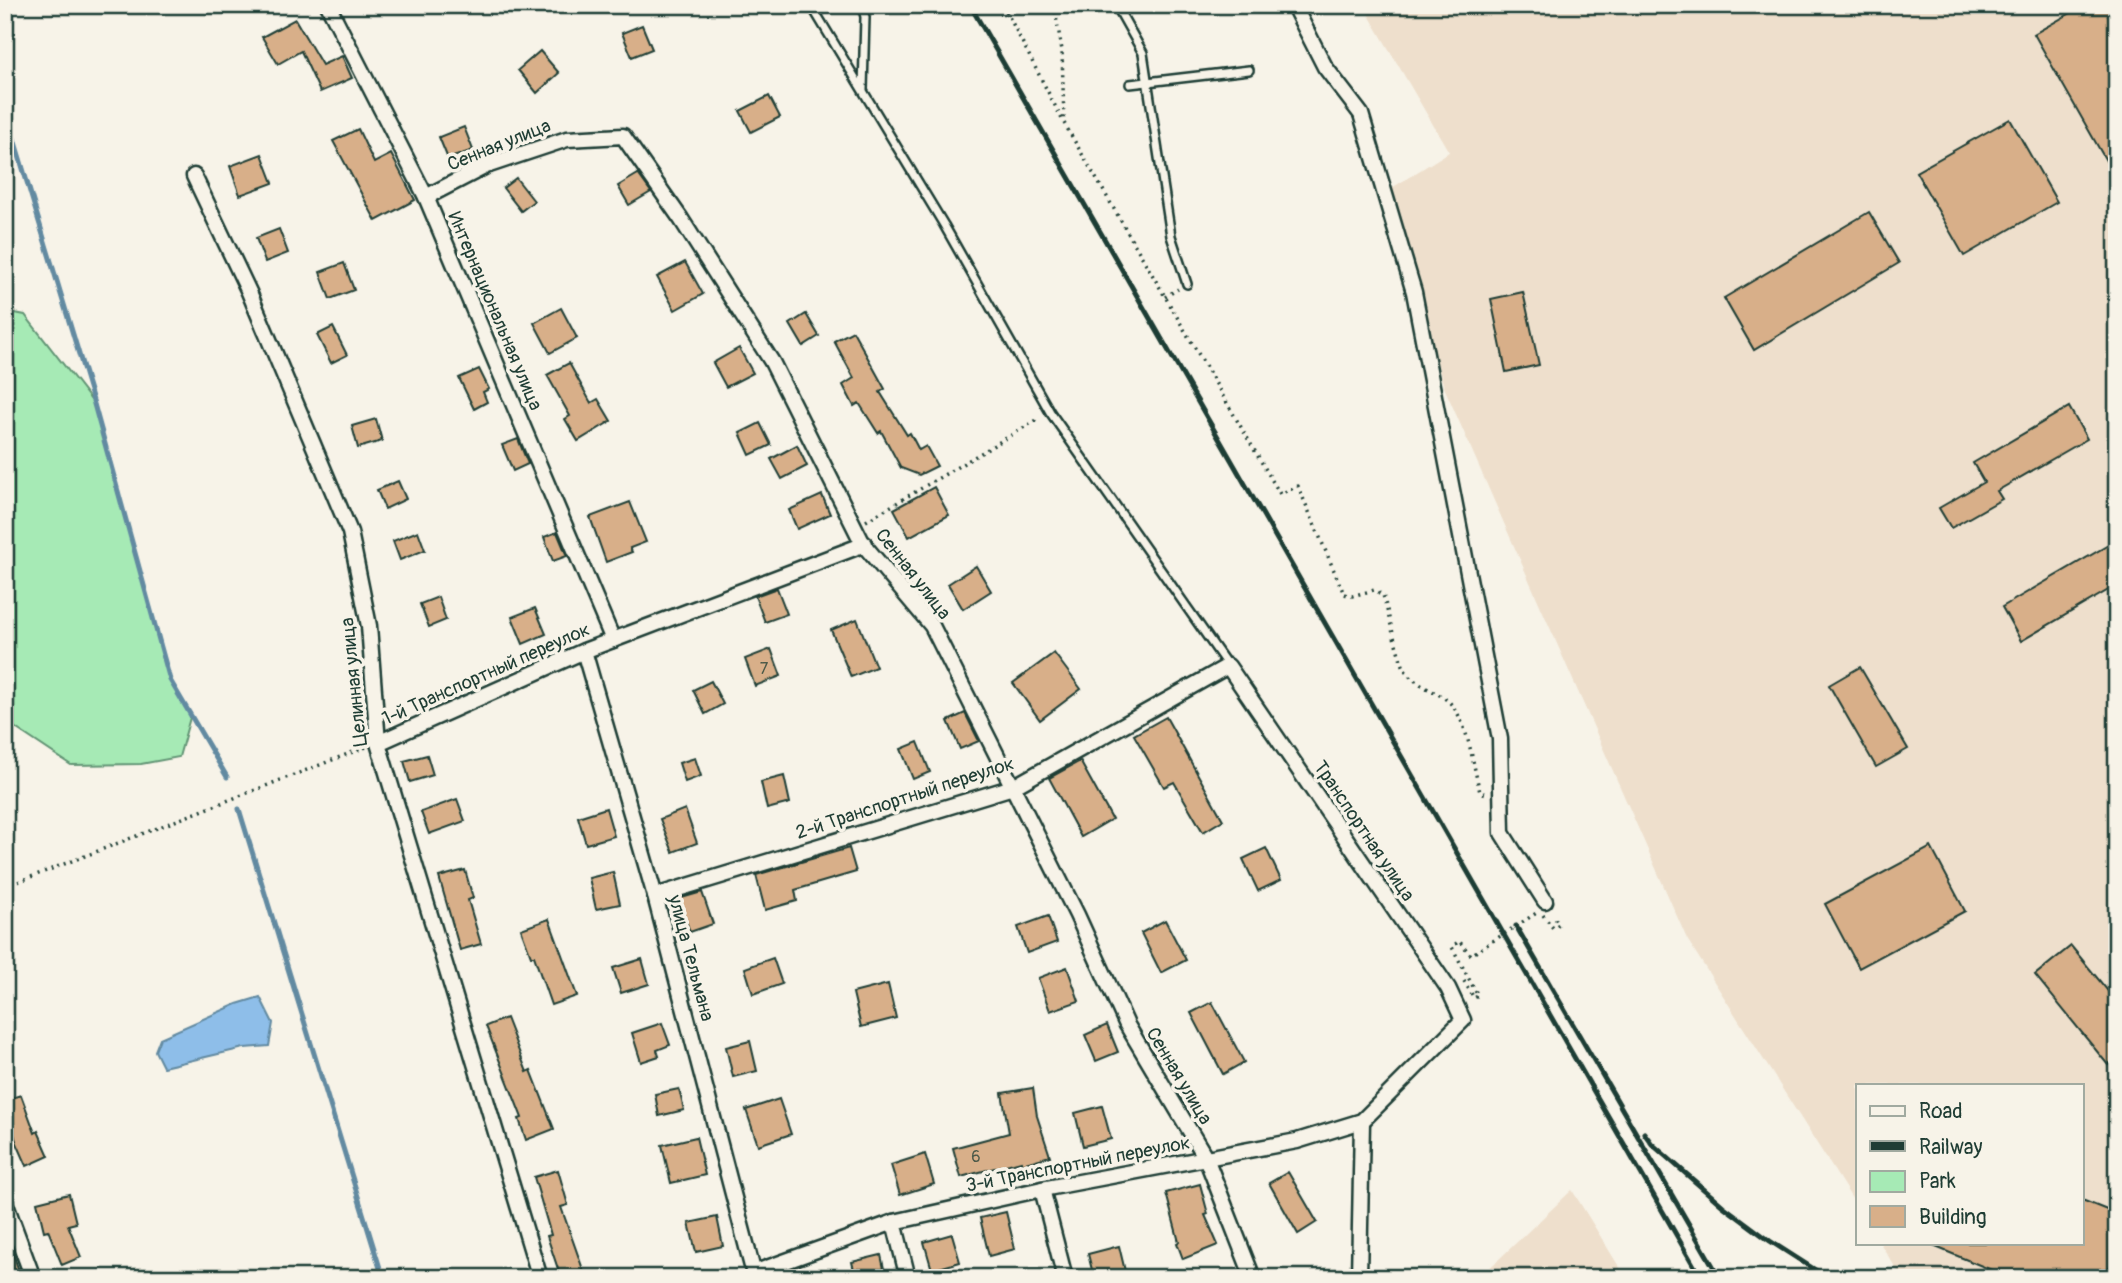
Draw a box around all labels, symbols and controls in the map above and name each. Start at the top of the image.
street label: Сенная улица [444,113,554,177]
street label: Интернациональная улица [442,208,548,414]
street label: Сенная улица [870,524,956,625]
street label: Целинная улица [335,616,373,748]
street label: 1-й Транспортный переулок [378,617,594,731]
house number: 7 [760,659,769,679]
street label: 2-й Транспортный переулок [793,751,1017,845]
street label: Транспортная улица [1308,756,1420,906]
street label: улица Тельмана [662,891,719,1024]
street label: Сенная улица [1141,1023,1218,1129]
legend [1856,1084,2084,1244]
text: Road [1919,1098,1963,1125]
street label: 3-й Транспортный переулок [964,1130,1192,1198]
text: Railway [1919,1134,1983,1161]
house number: 6 [971,1147,981,1167]
text: Park [1919,1168,1956,1195]
text: Building [1919,1204,1986,1231]

